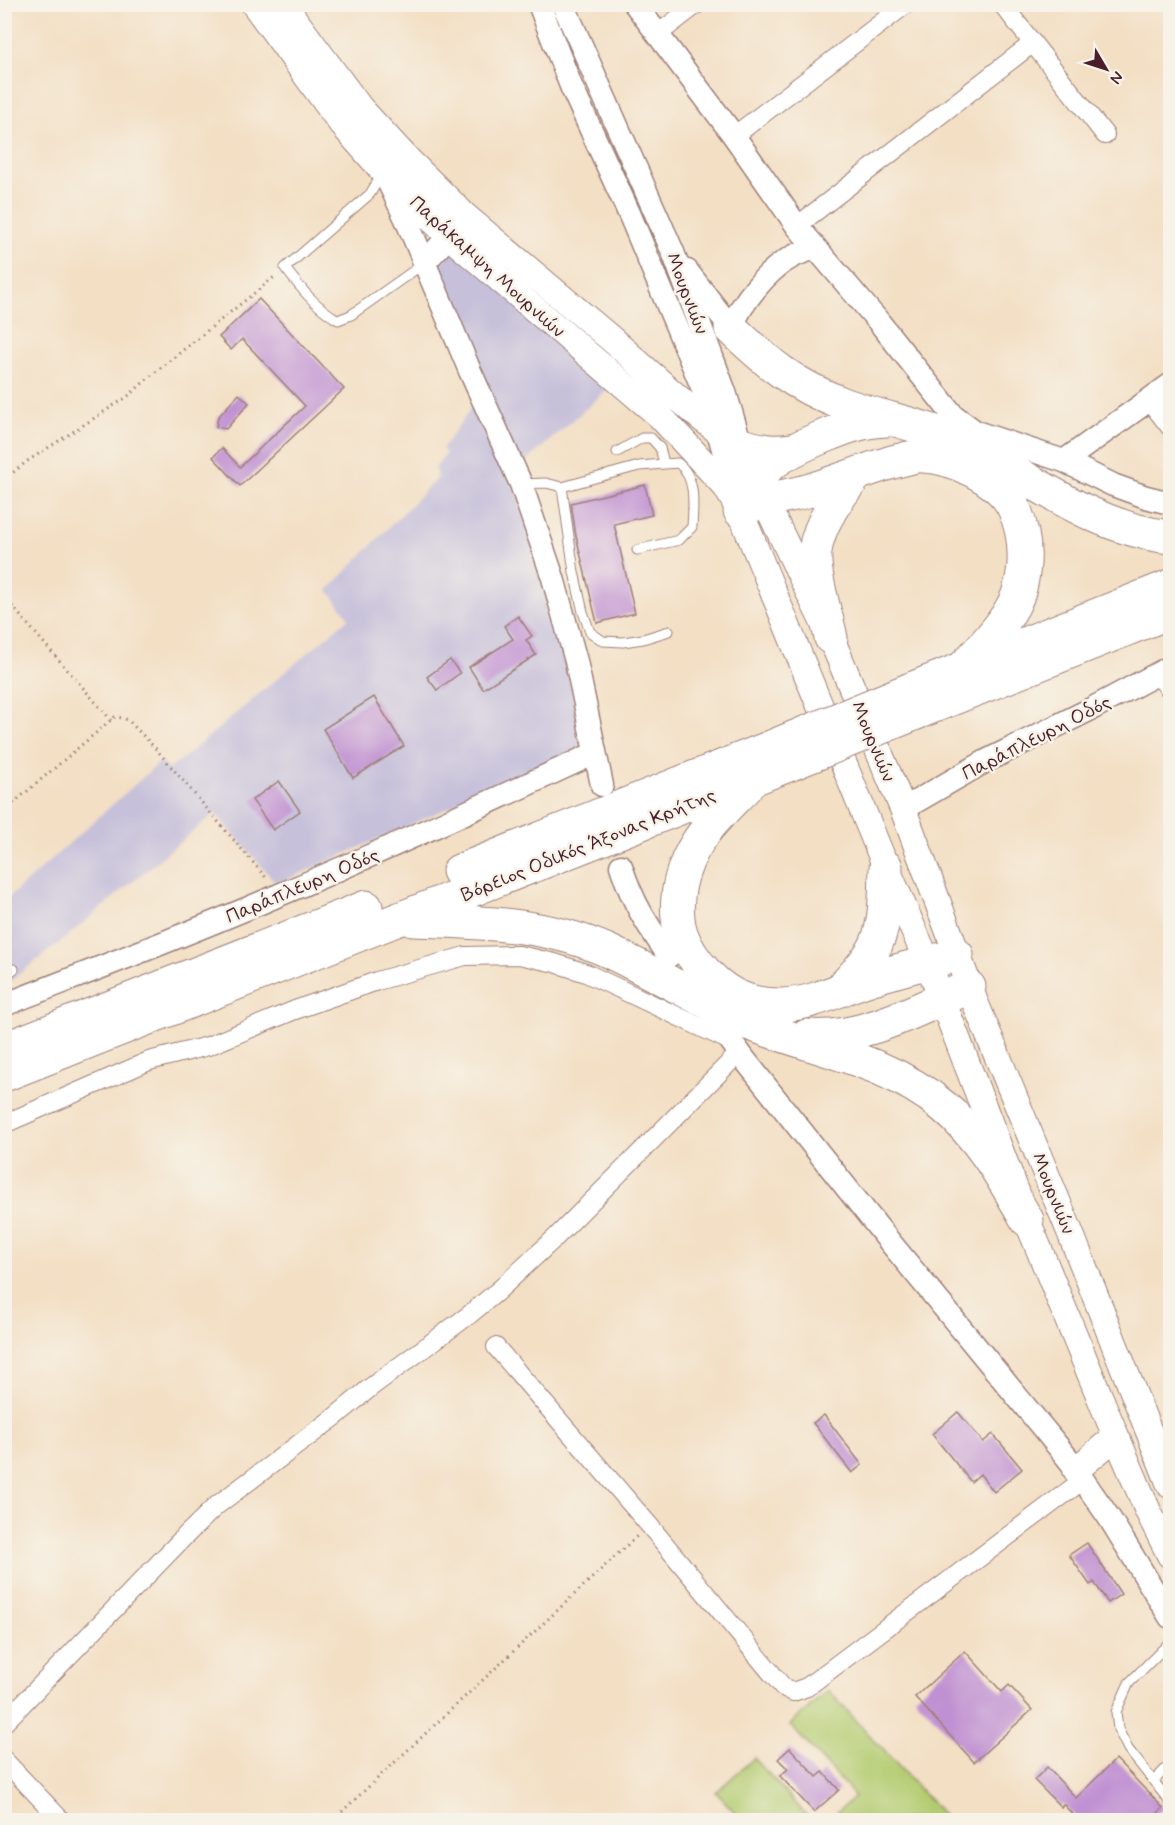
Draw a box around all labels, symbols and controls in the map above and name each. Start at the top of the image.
north arrow [1076,39,1136,99]
text: N [1105,67,1128,88]
street label: Παράκαμψη Μουρνιών [403,190,571,345]
street label: Μουρνιών [659,249,715,339]
street label: Παράπλευρη Οδός [957,689,1116,788]
street label: Μουρνιών [843,697,902,787]
street label: Βόρειος Οδικός Άξονας Κρήτης [457,782,720,909]
street label: Παράπλευρη Οδός [222,842,384,931]
street label: Μουρνιών [1024,1149,1081,1239]

